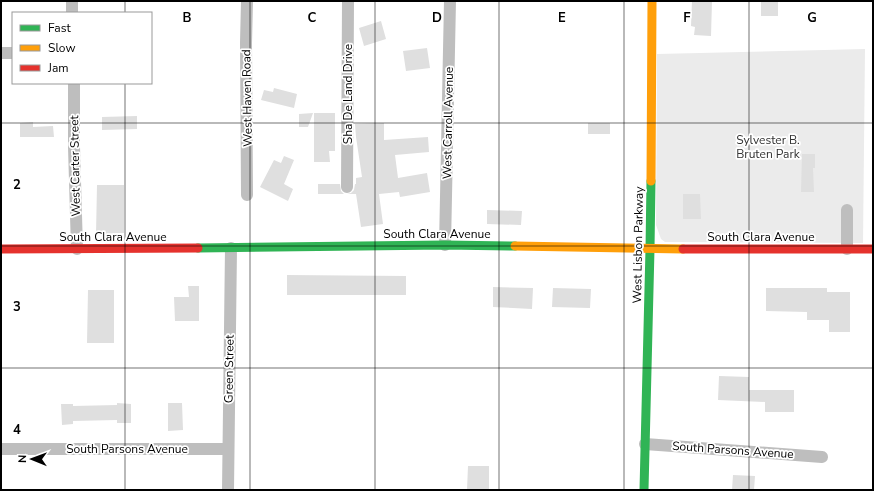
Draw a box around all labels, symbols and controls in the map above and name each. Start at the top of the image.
text: B [183,9,192,27]
text: C [308,9,317,27]
text: D [432,9,442,27]
text: E [558,9,566,27]
text: F [683,9,691,27]
text: G [807,9,817,27]
legend [12,12,152,84]
text: Fast [48,20,71,36]
text: Slow [48,40,76,56]
street label: Sha De Land Drive [340,44,356,144]
street label: West Haven Road [238,49,256,147]
text: Jam [47,60,69,76]
street label: West Carroll Avenue [439,67,457,179]
street label: West Carter Street [66,114,84,217]
park label: Sylvester B. Bruten Park [736,132,801,162]
text: 2 [13,176,21,194]
street label: West Lisbon Parkway [629,186,647,303]
street label: South Clara Avenue [383,226,491,242]
street label: South Clara Avenue [59,229,167,245]
street label: South Clara Avenue [707,229,815,245]
text: 3 [13,298,21,316]
street label: Green Street [220,334,238,403]
text: 4 [13,421,21,439]
street label: South Parsons Avenue [672,438,794,462]
north arrow [12,439,52,479]
street label: South Parsons Avenue [66,441,188,457]
text: N [15,455,30,463]

